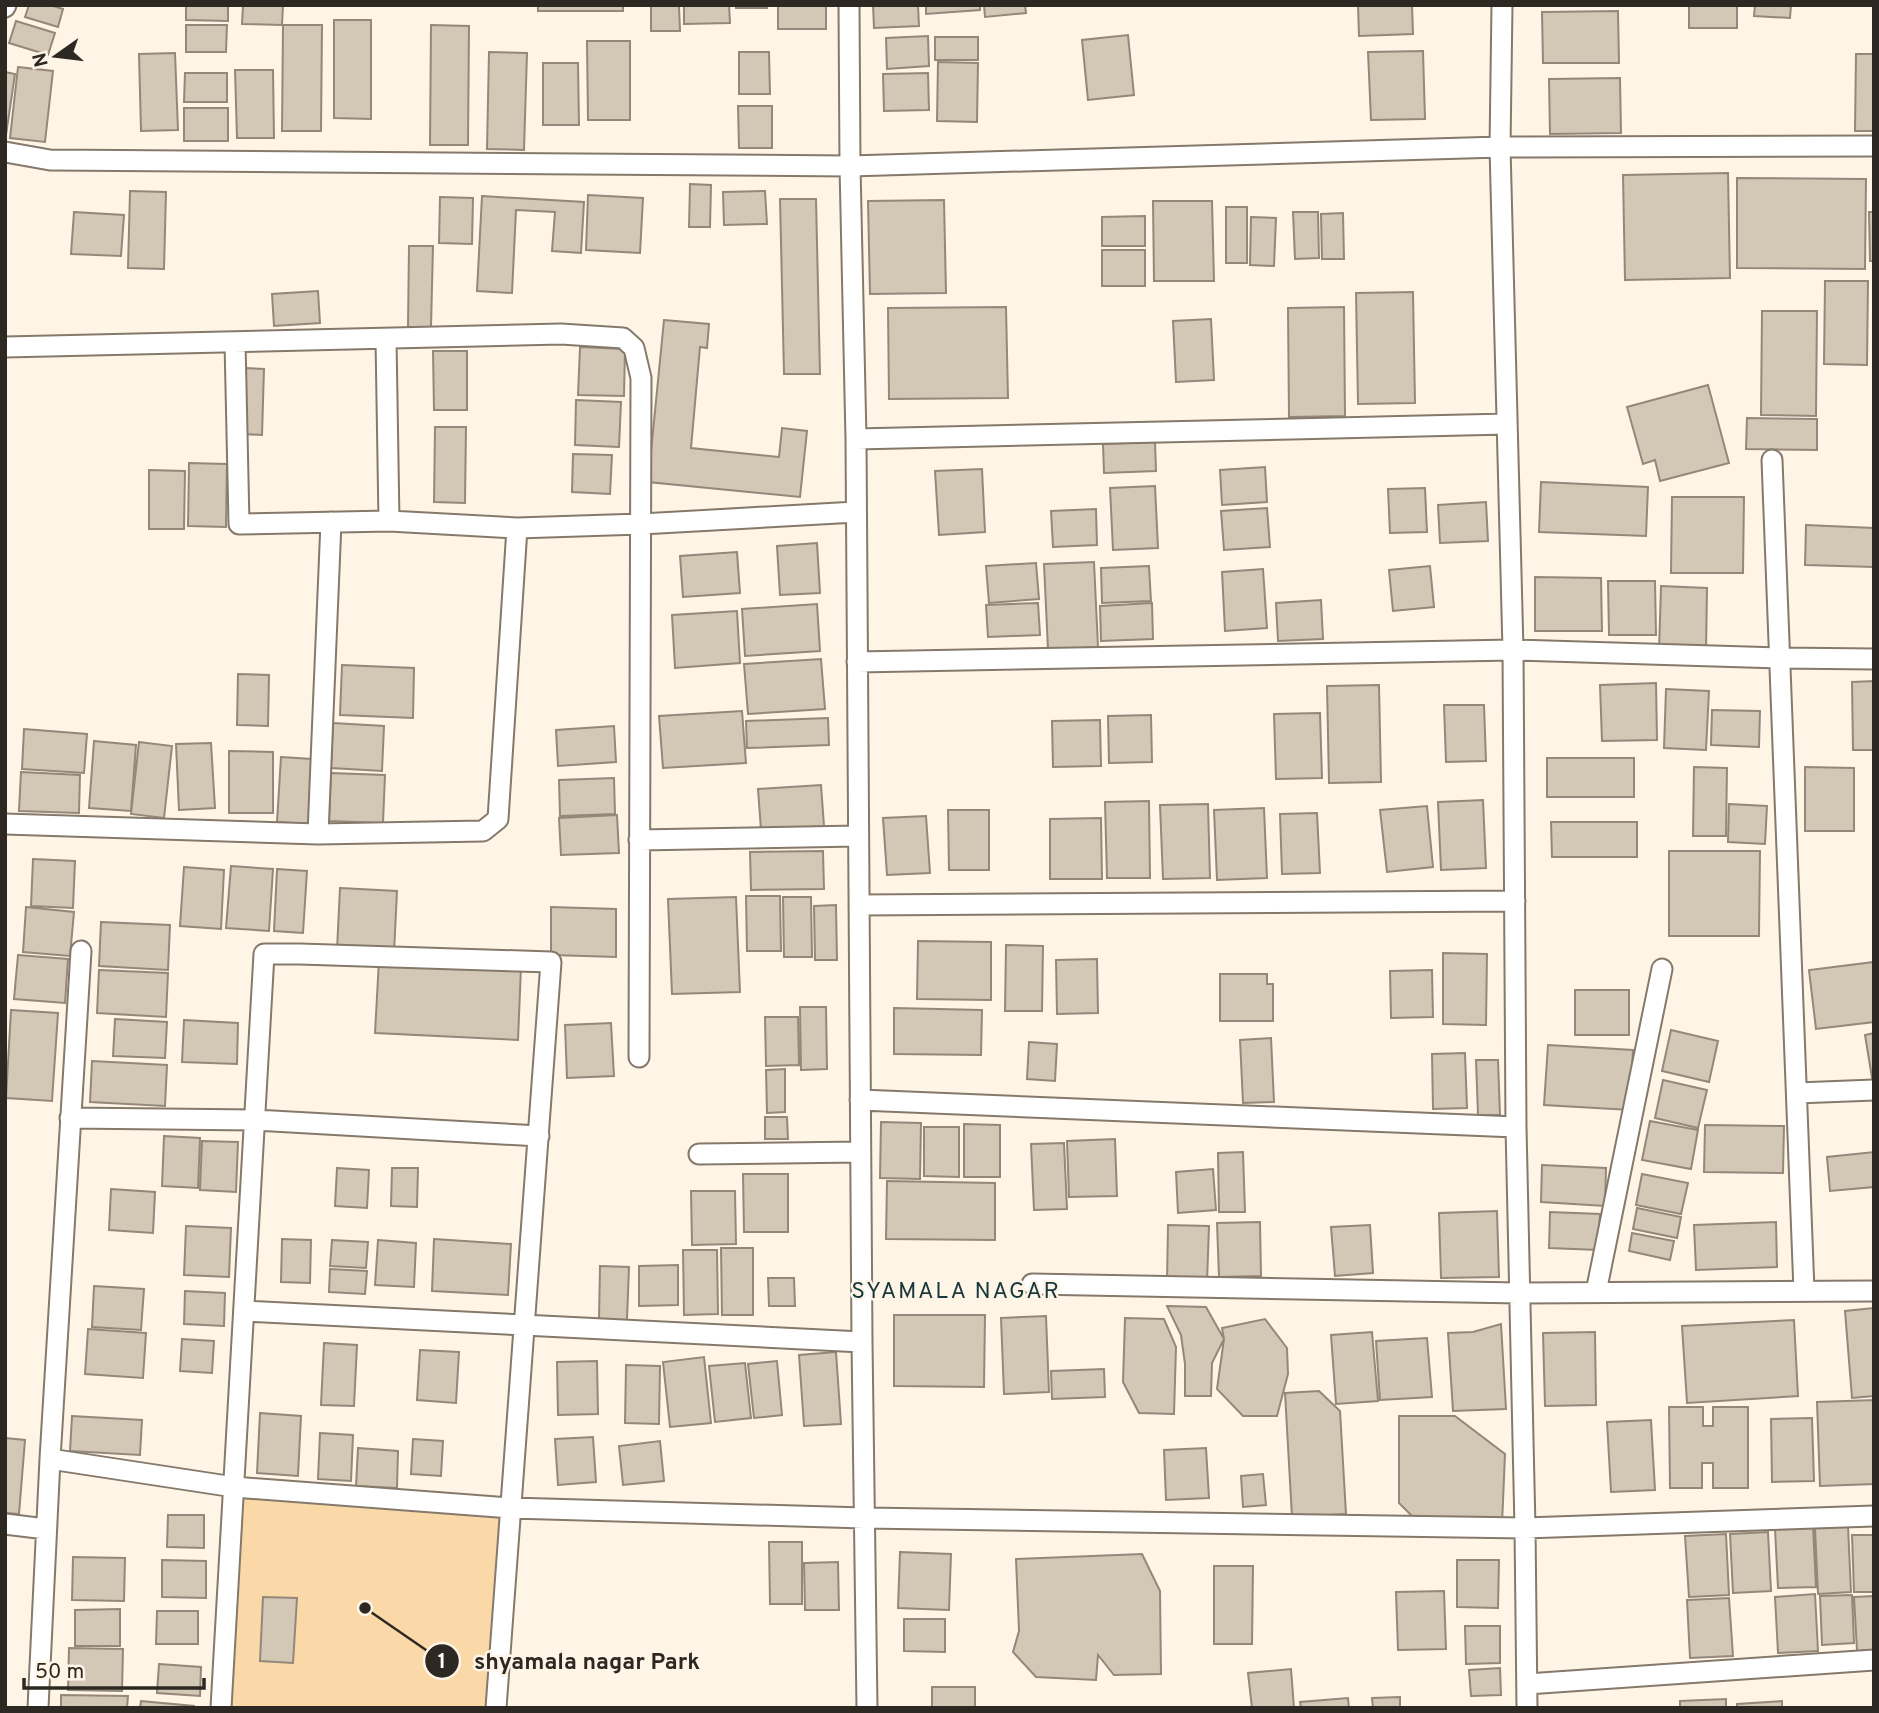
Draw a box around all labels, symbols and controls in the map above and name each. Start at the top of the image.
north arrow [21,21,91,91]
text: N [28,50,55,69]
district label: SYAMALA NAGAR [851,1278,1061,1307]
callout: shyamala nagar Park [425,1639,714,1683]
scale bar [24,1646,205,1690]
text: 1 [438,1649,446,1676]
text: shyamala nagar Park [474,1649,700,1678]
text: 50 m [35,1659,84,1686]

